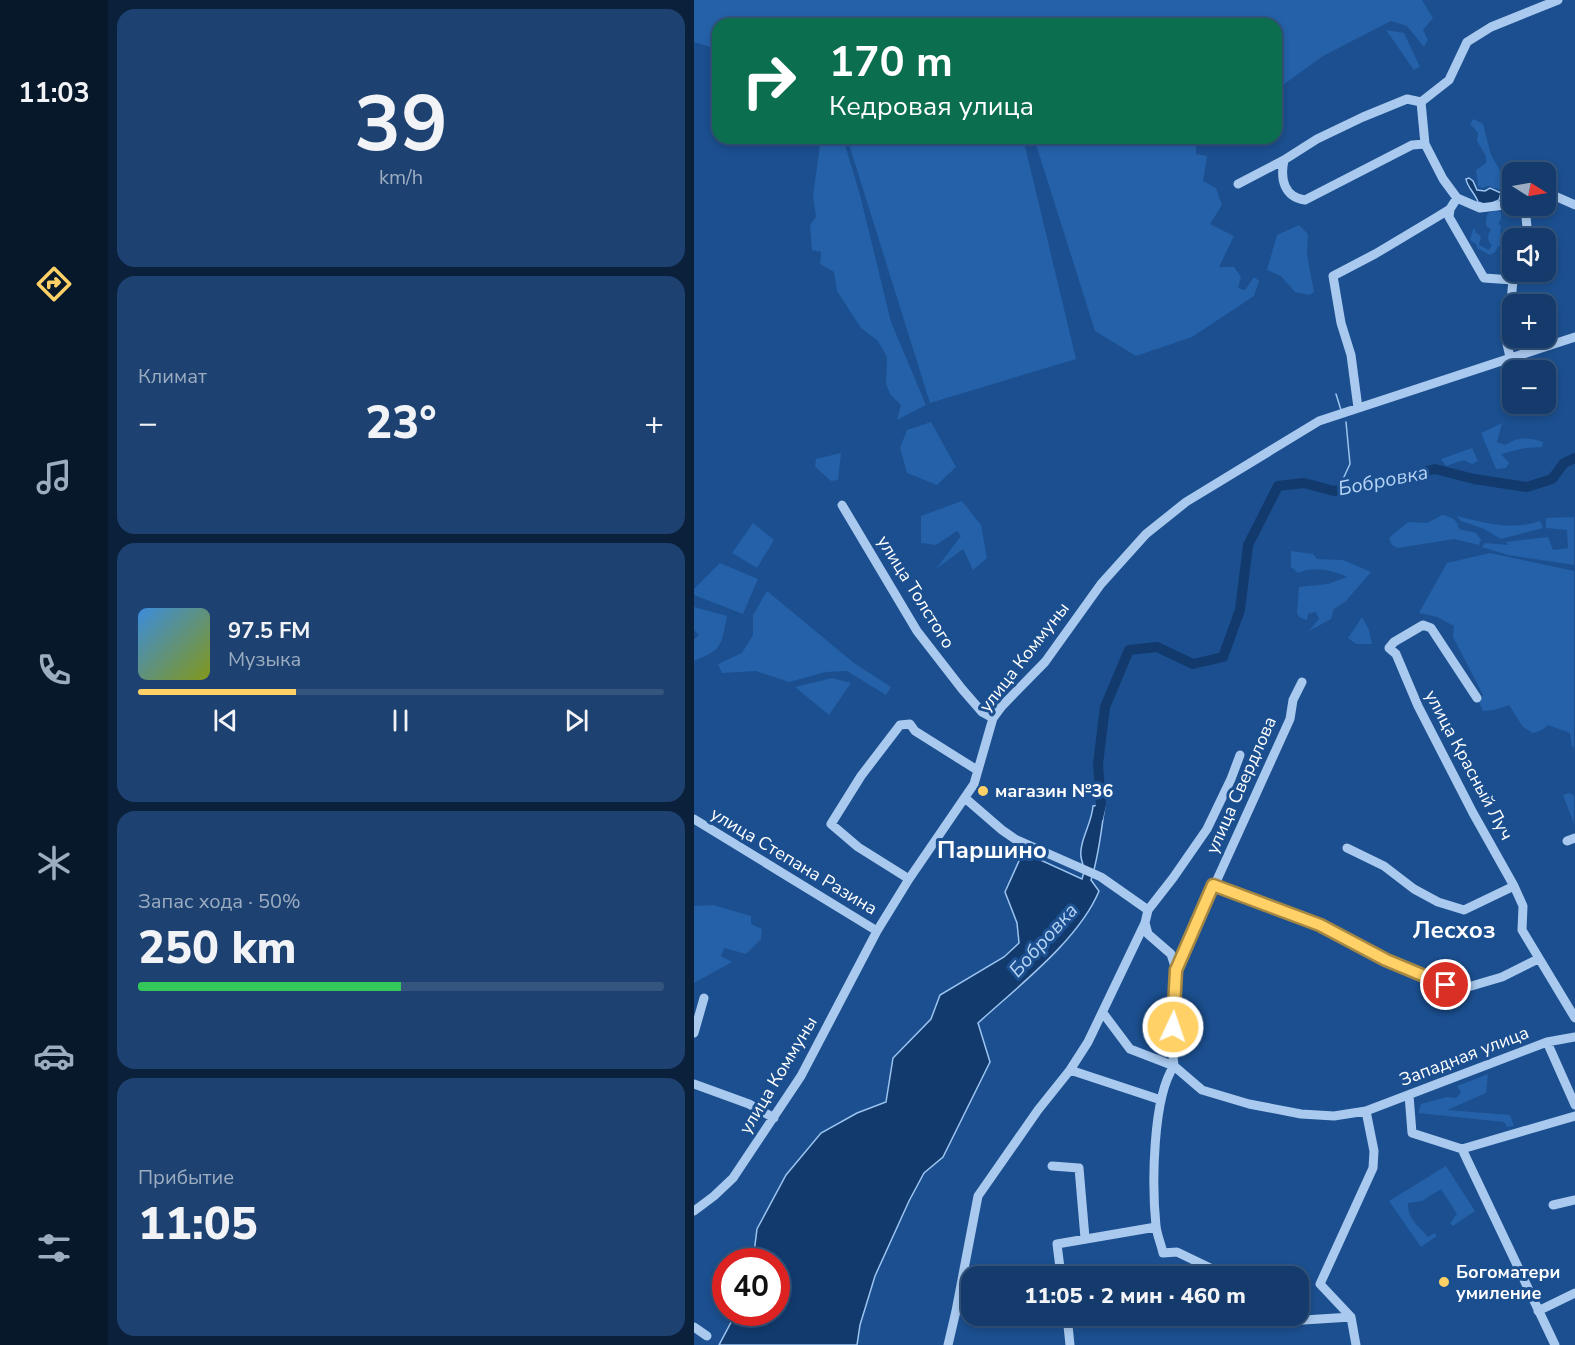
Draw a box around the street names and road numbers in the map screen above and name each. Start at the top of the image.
street label: улица Толстого [872,531,960,653]
street label: улица Коммуны [974,597,1074,717]
street label: улица Красный Луч [1419,686,1519,844]
street label: улица Свердлова [1200,713,1282,857]
street label: улица Степана Разина [706,802,882,920]
street label: улица Коммуны [733,1012,823,1138]
street label: Западная улица [1396,1020,1532,1092]

